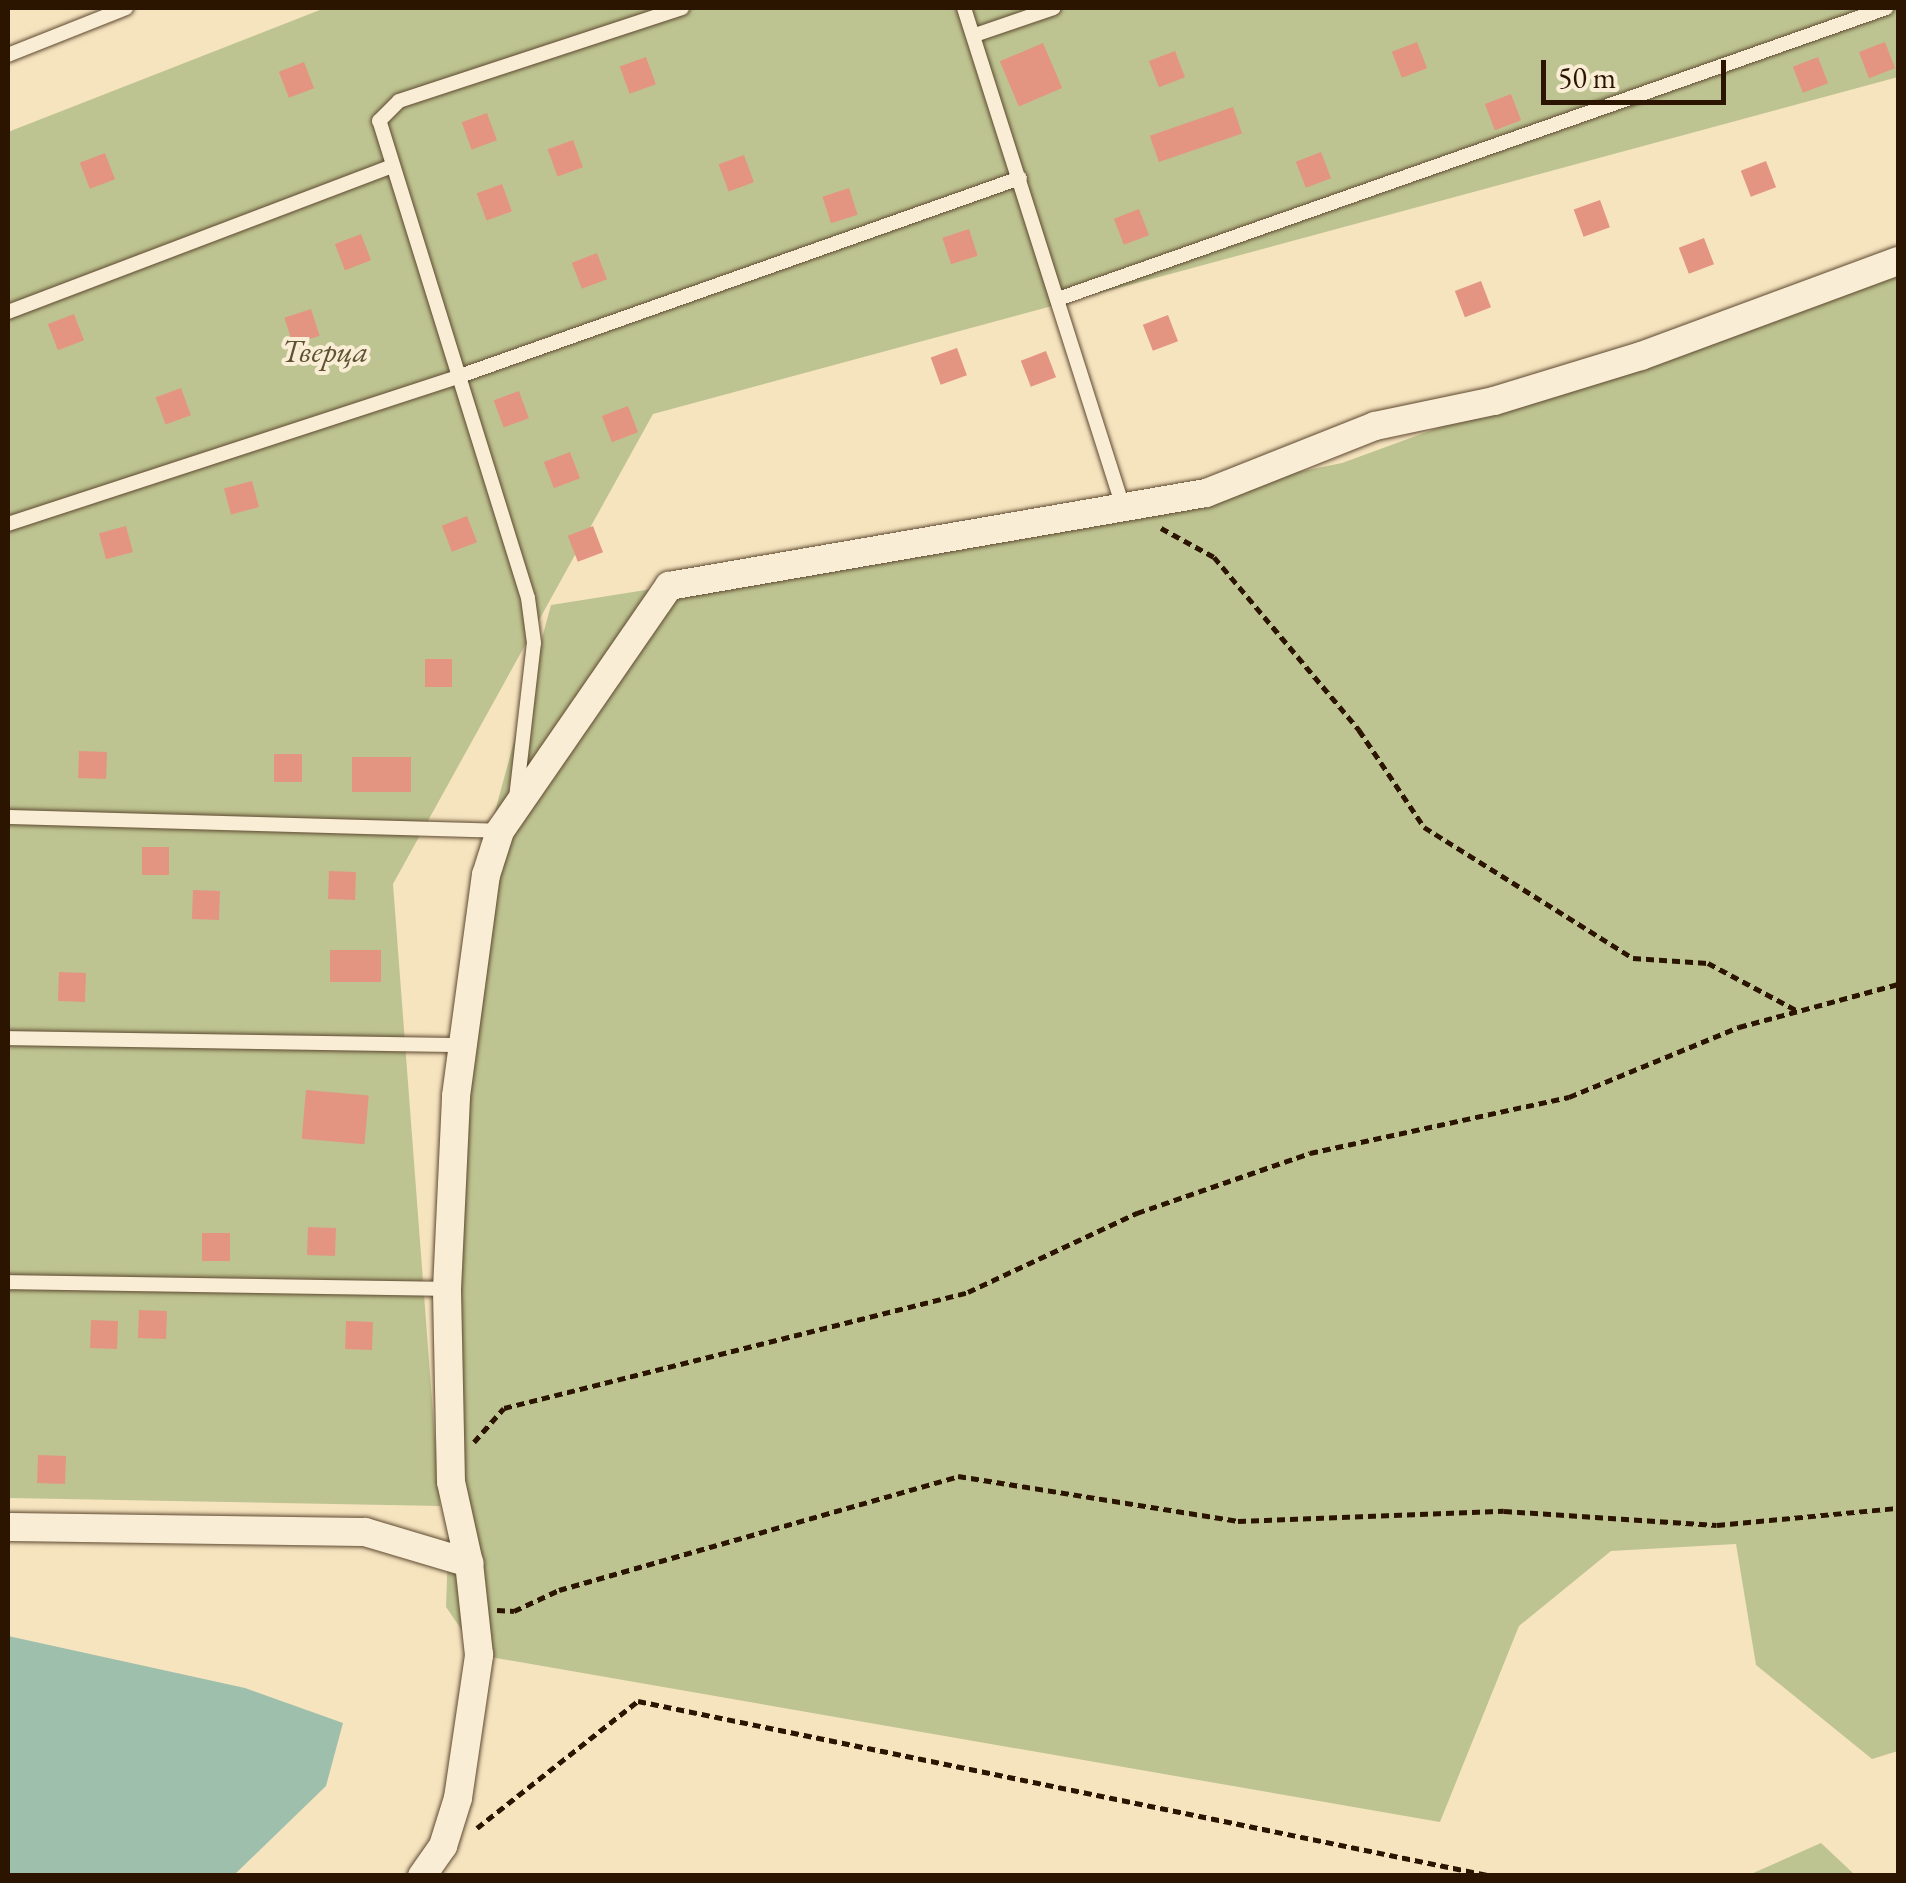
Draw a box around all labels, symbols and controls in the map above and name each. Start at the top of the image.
scale bar [1546,40,1731,102]
text: 50 m [1558,58,1616,97]
park label: Тверца [282,332,368,370]

